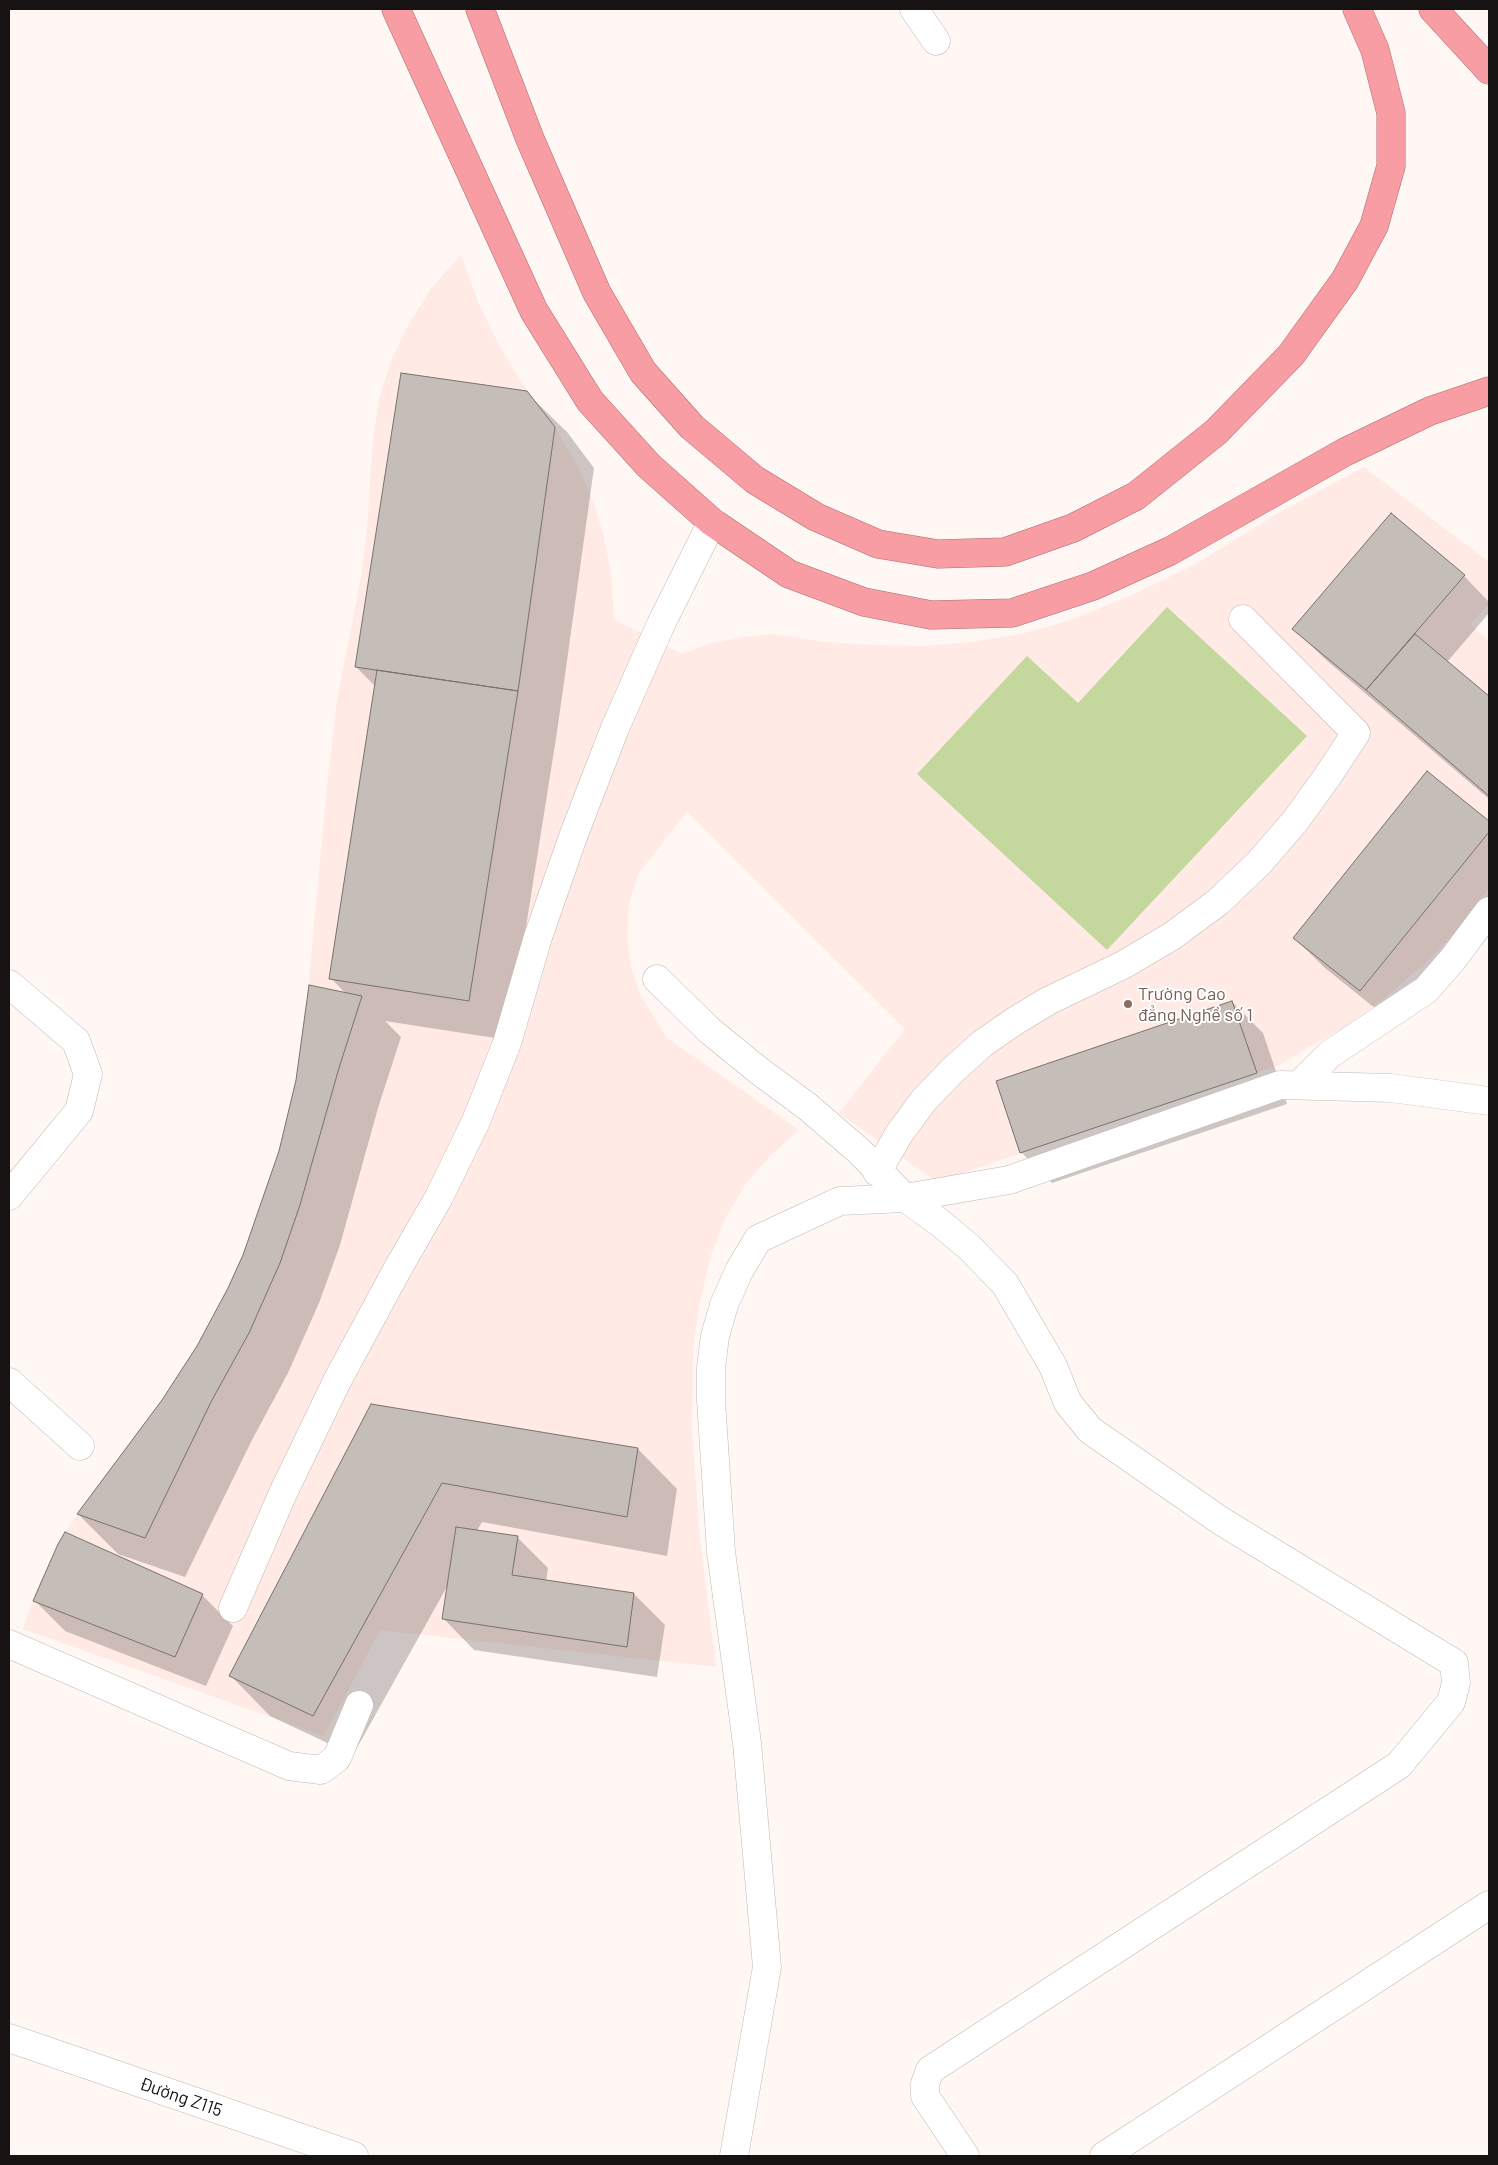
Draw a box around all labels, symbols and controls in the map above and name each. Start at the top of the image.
place label: Trường Cao đẳng Nghề số 1 [1138,983,1253,1026]
marker: Trường Cao đẳng Nghề số 1 [1122,998,1134,1010]
street label: Đường Z115 [137,2073,225,2121]

